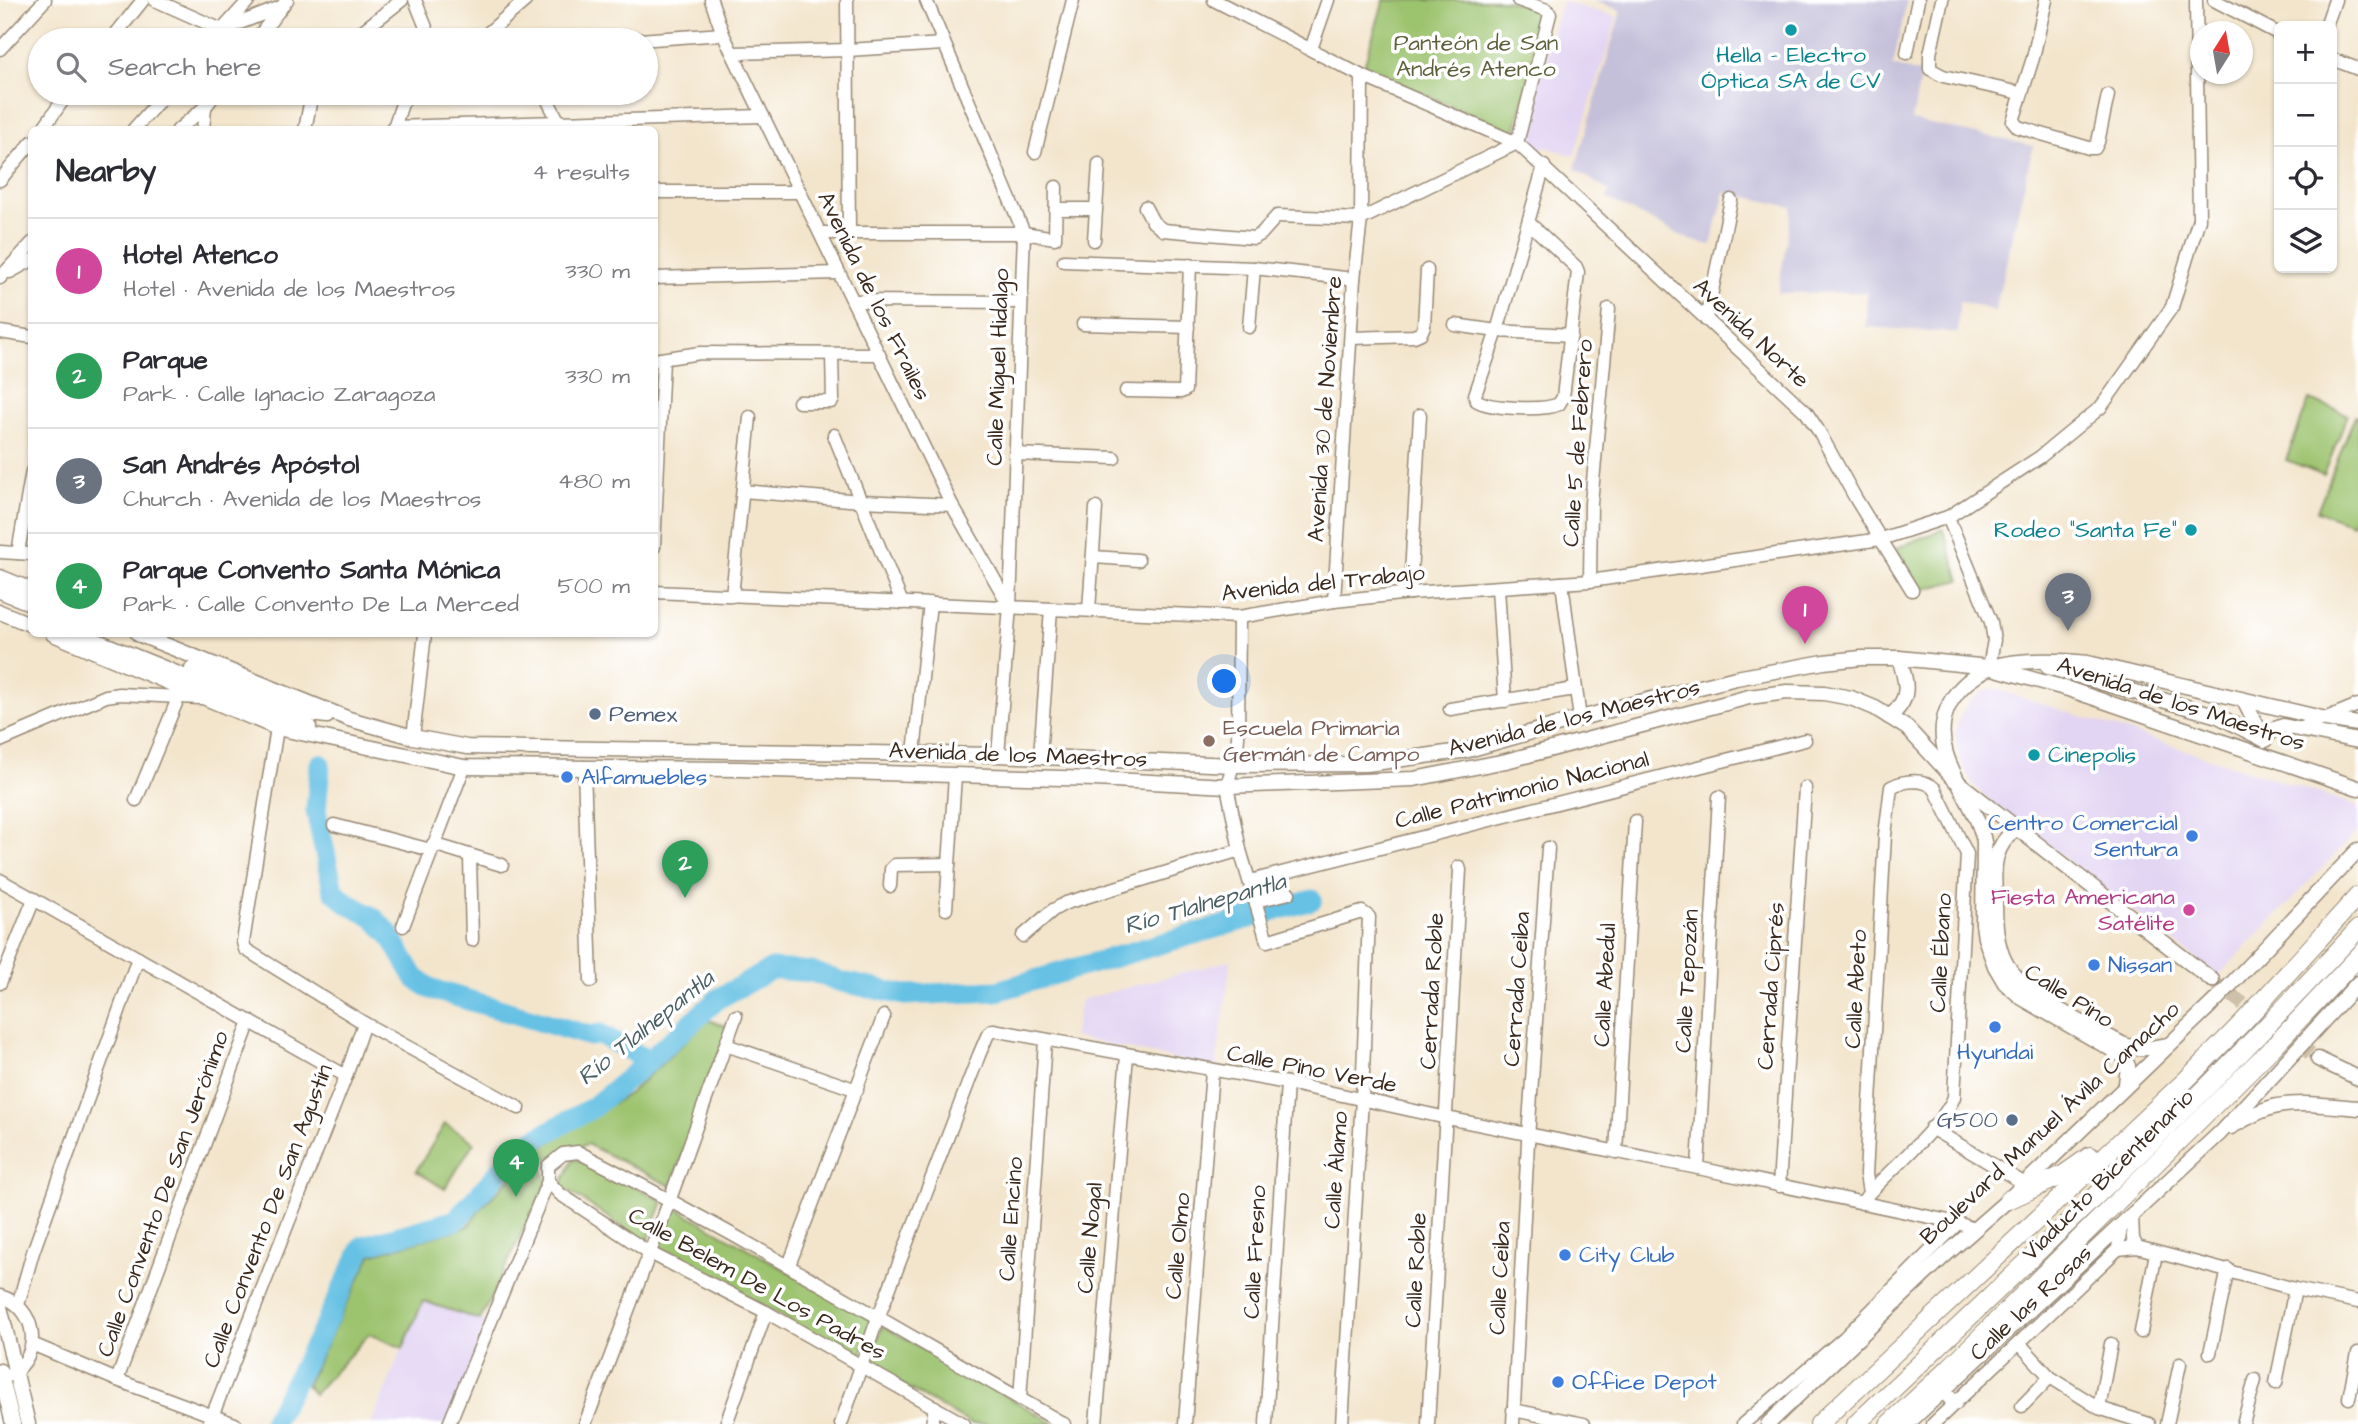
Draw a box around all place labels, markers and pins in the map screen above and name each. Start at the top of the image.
marker: Hella - Electro Óptica SA de CV [1783,22,1799,38]
place label: Hella - Electro Óptica SA de CV [1701,39,1881,97]
place label: Rodeo "Santa Fe" [1994,514,2177,546]
marker: Rodeo "Santa Fe" [2183,522,2199,538]
pin: 3 [2045,573,2091,631]
pin: 1 [1782,586,1828,644]
place label: Pemex [609,698,677,730]
marker: Pemex [587,706,603,722]
place label: Escuela Primaria Germán de Campo [1223,712,1420,770]
marker: Escuela Primaria Germán de Campo [1201,733,1217,749]
place label: Cinepolis [2048,739,2136,771]
marker: Cinepolis [2026,747,2042,763]
place label: Alfamuebles [581,761,707,793]
marker: Alfamuebles [559,769,575,785]
place label: Centro Comercial Sentura [1988,807,2178,865]
marker: Centro Comercial Sentura [2184,828,2200,844]
pin: 2 [662,840,708,898]
place label: Fiesta Americana Satélite [1991,881,2175,939]
marker: Fiesta Americana Satélite [2181,902,2197,918]
place label: Nissan [2108,949,2172,981]
marker: Nissan [2086,957,2102,973]
marker: Hyundai [1987,1019,2003,1035]
place label: Hyundai [1957,1036,2034,1069]
place label: G500 [1937,1104,1998,1136]
marker: G500 [2004,1112,2020,1128]
pin: 4 [493,1139,539,1197]
place label: City Club [1579,1239,1674,1272]
marker: City Club [1557,1247,1573,1263]
place label: Office Depot [1572,1366,1718,1398]
marker: Office Depot [1550,1374,1566,1390]

